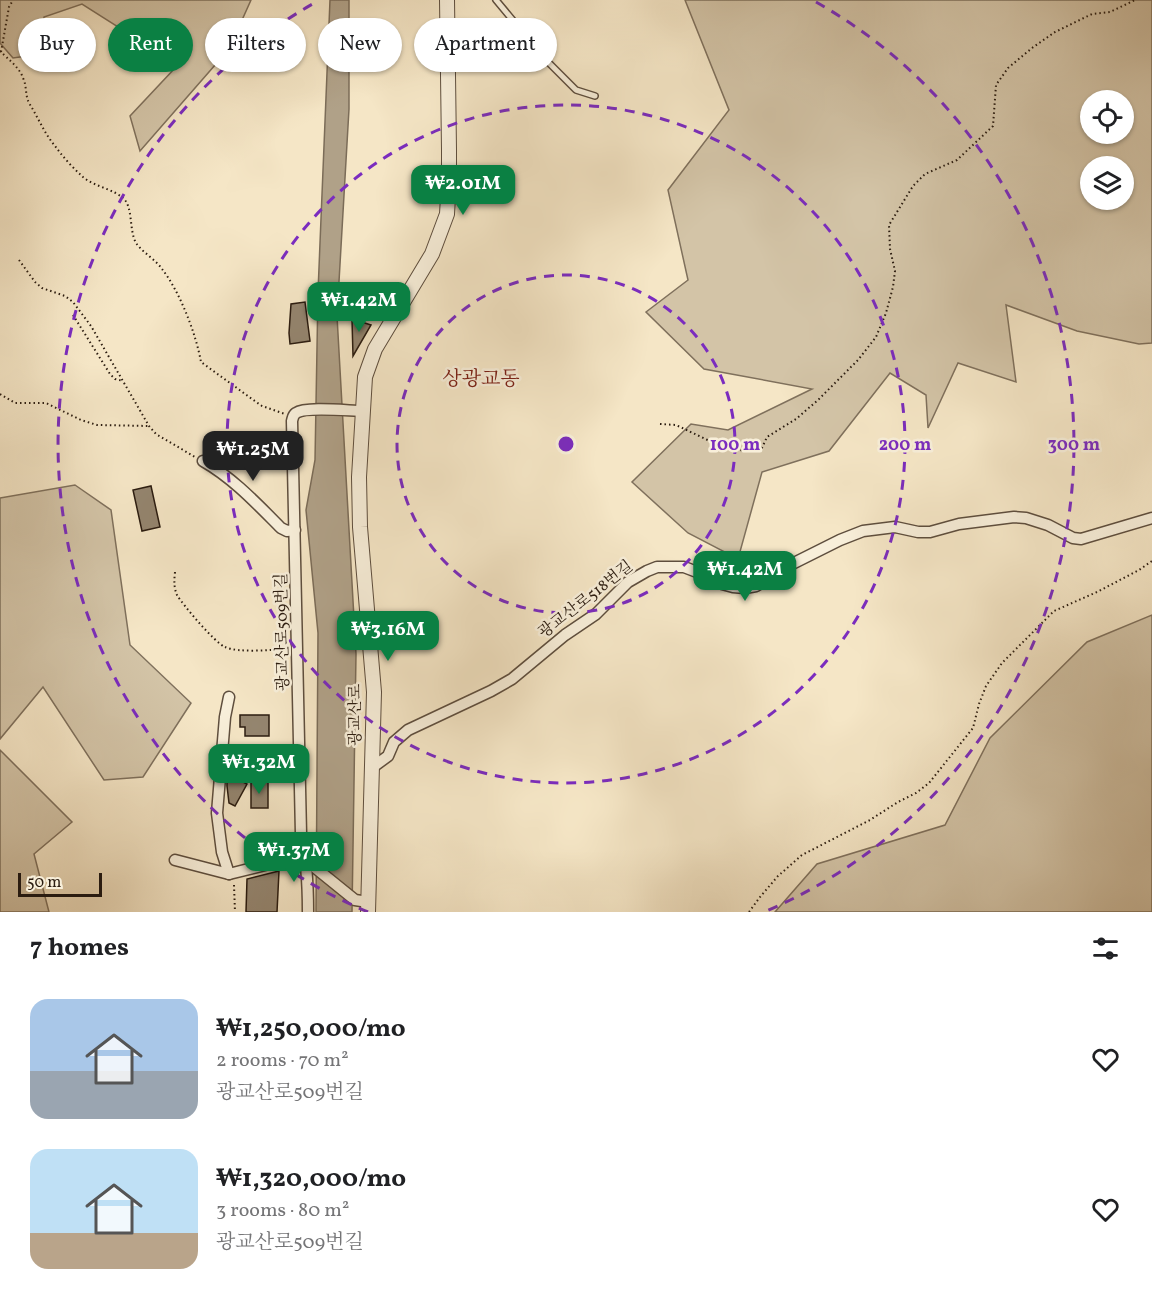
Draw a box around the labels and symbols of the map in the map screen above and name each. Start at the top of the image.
pin: ₩2.01M [414,165,512,216]
pin: ₩1.42M [310,282,408,333]
district label: 상광교동 [442,366,520,394]
pin: ₩1.25M [204,431,302,482]
text: 100 m [710,433,760,458]
text: 200 m [879,433,931,458]
text: 300 m [1048,433,1100,458]
centre of rings [556,434,576,454]
pin: ₩1.42M [696,551,794,602]
street label: 광교산로518번길 [534,556,638,644]
street label: 광교산로509번길 [271,573,295,691]
pin: ₩3.16M [339,611,437,662]
street label: 광교산로 [345,684,367,746]
pin: ₩1.32M [210,744,308,795]
pin: ₩1.37M [245,832,343,883]
scale bar [18,870,102,898]

